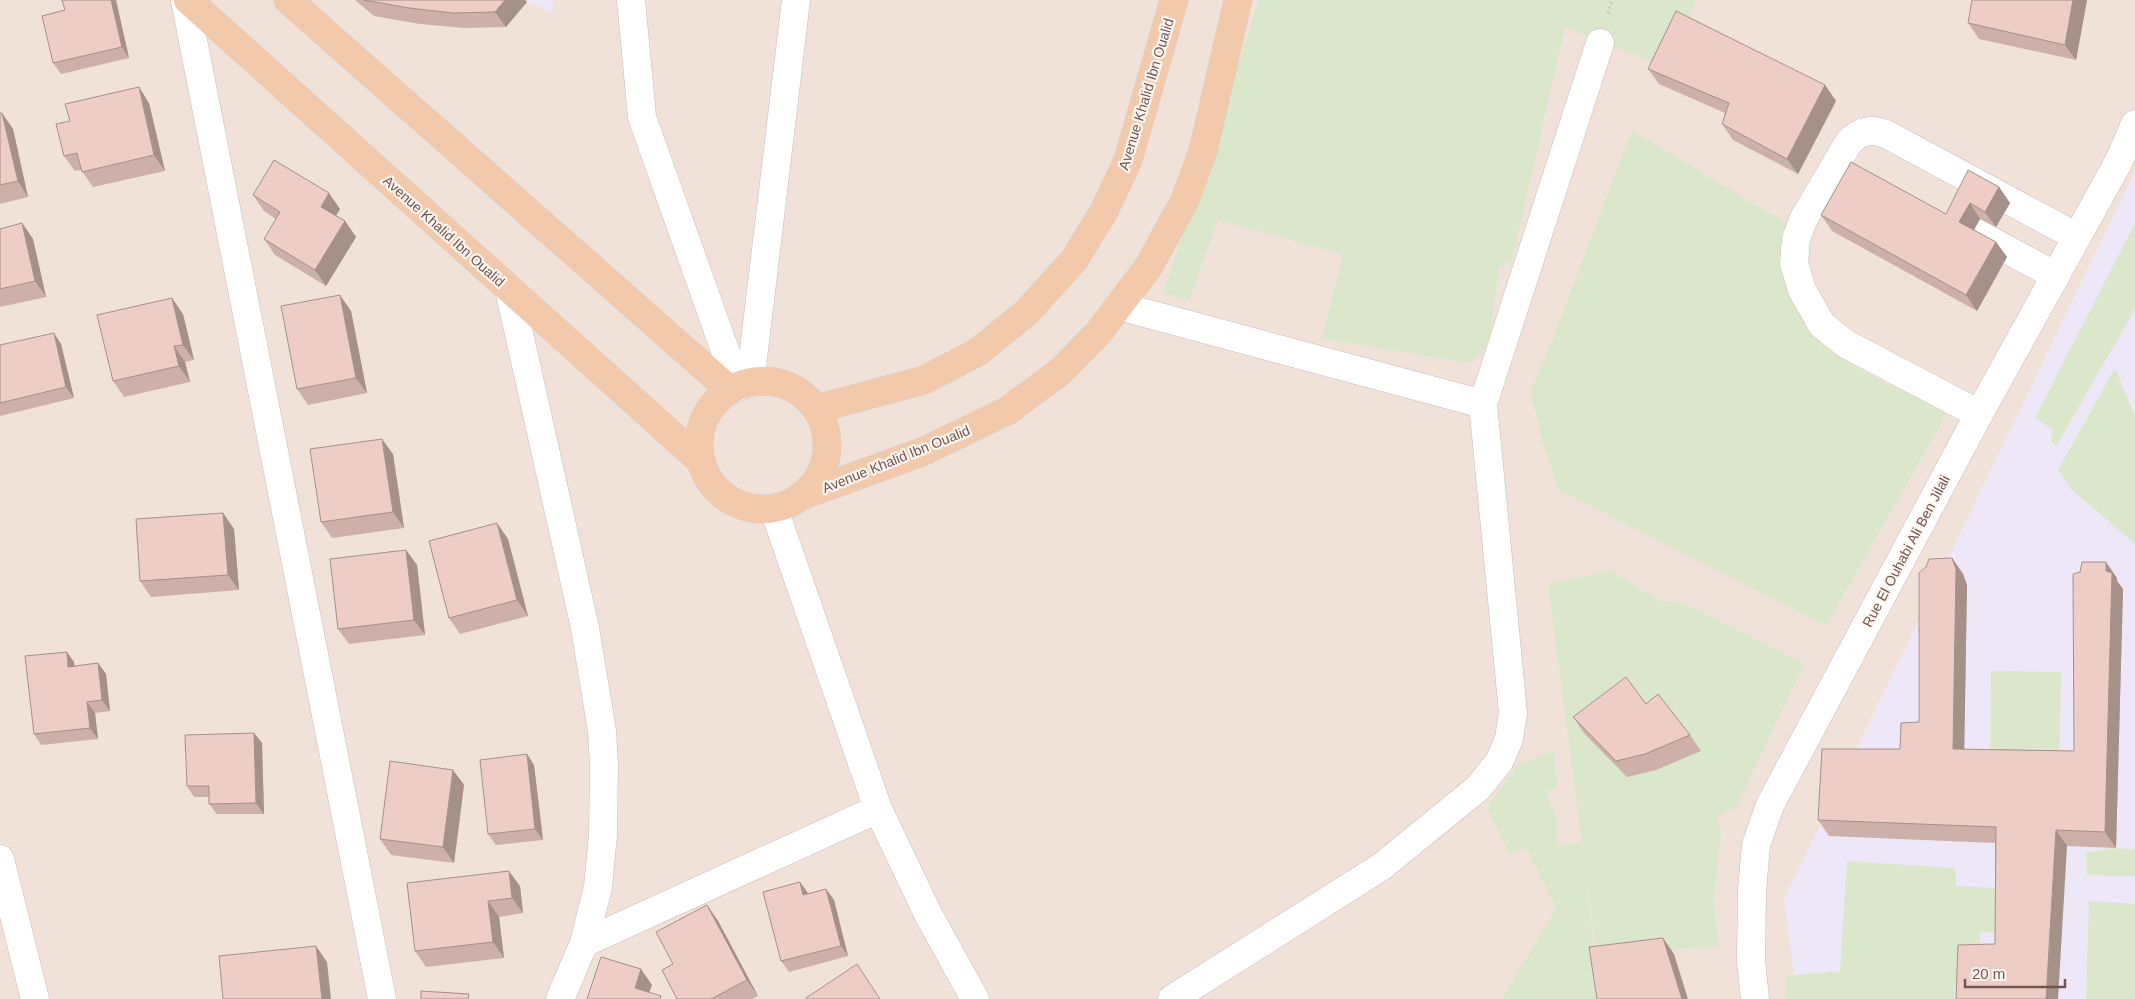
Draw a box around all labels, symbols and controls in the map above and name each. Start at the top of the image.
street label: Avenue Khalid Ibn Oualid [1115,16,1177,172]
street label: Avenue Khalid Ibn Oualid [380,172,508,290]
street label: Avenue Khalid Ibn Oualid [820,422,972,496]
street label: Rue El Ouhabi Ali Ben Jilali [1859,472,1953,630]
scale bar [1965,956,2065,988]
text: 20 m [1972,965,2005,982]

